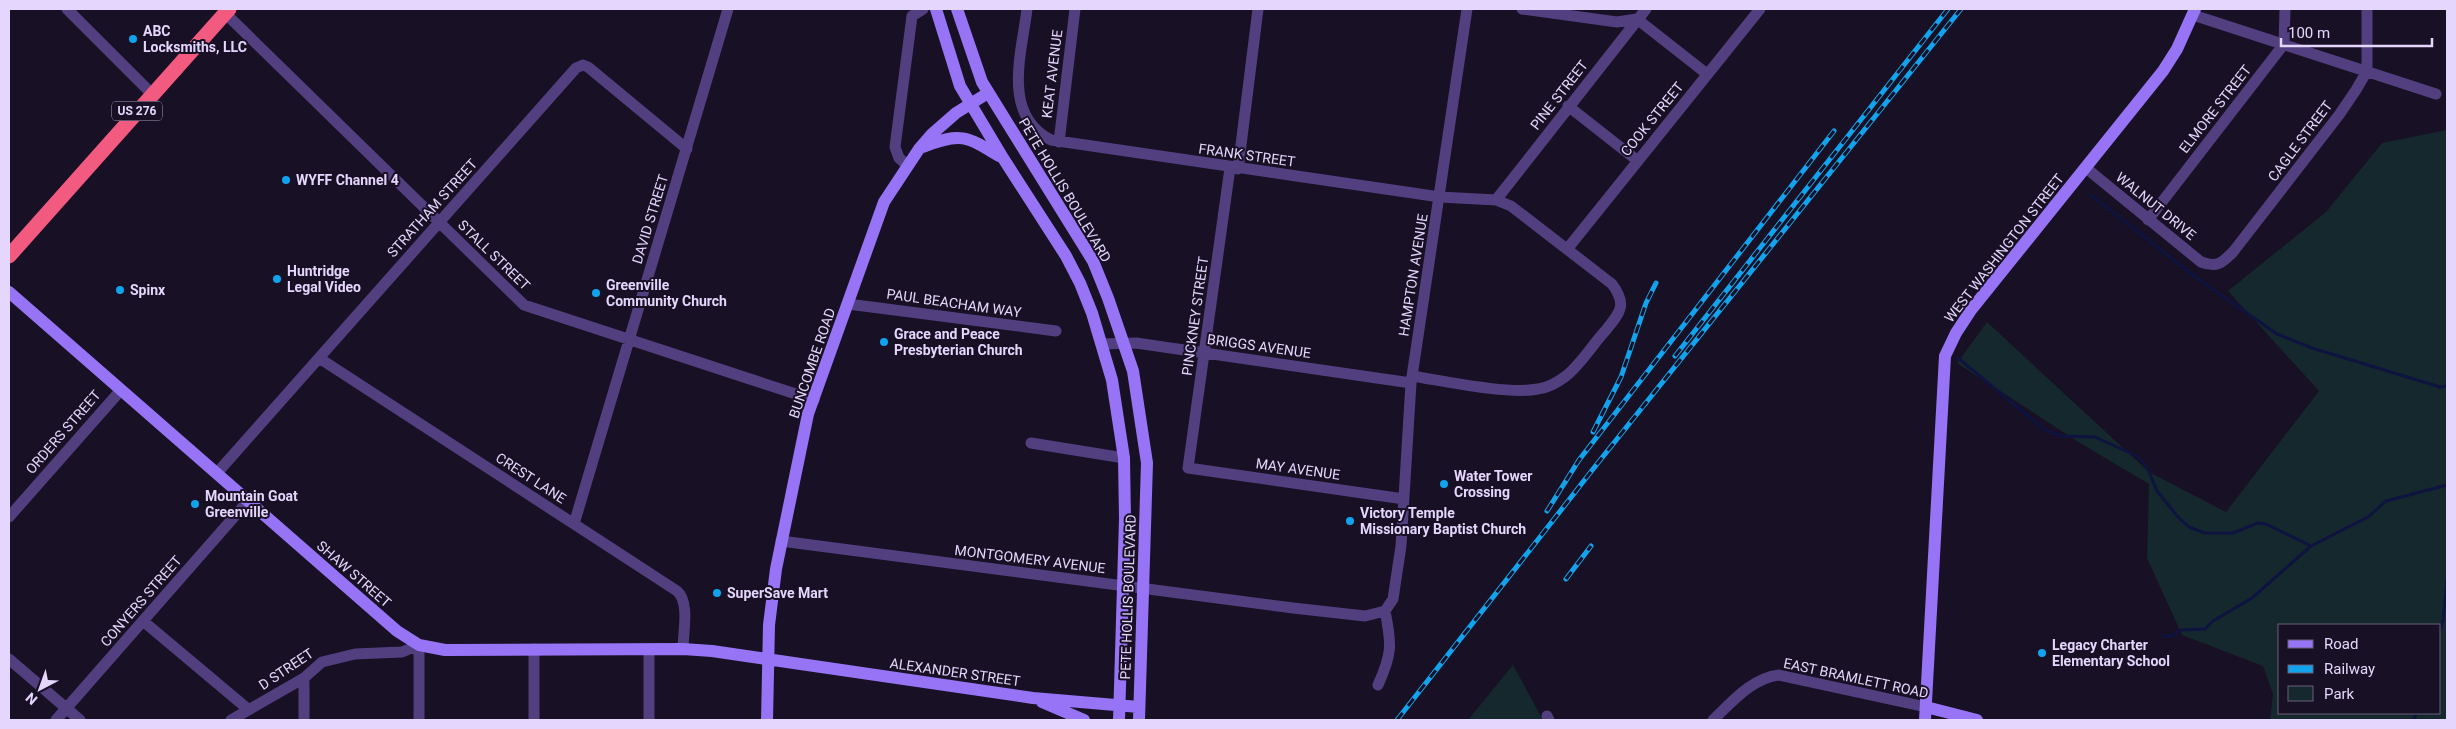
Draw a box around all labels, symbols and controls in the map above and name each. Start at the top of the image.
scale bar [2281,15,2432,47]
place label: ABC Locksmiths, LLC [143,23,247,55]
text: 100 m [2288,24,2330,42]
street label: KEAT AVENUE [1039,29,1065,119]
marker: ABC Locksmiths, LLC [127,33,139,45]
street label: PINE STREET [1527,57,1591,133]
street label: ELMORE STREET [2176,61,2255,156]
street label: COOK STREET [1617,78,1687,159]
street label: CAGLE STREET [2265,97,2336,184]
road number: US 276 [112,102,162,120]
street label: PETE HOLLIS BOULEVARD [1016,115,1114,265]
street label: FRANK STREET [1198,140,1297,170]
street label: STRATHAM STREET [384,155,481,260]
street label: WALNUT DRIVE [2113,169,2199,243]
street label: WEST WASHINGTON STREET [1941,170,2067,325]
place label: WYFF Channel 4 [296,172,399,188]
street label: DAVID STREET [629,172,671,266]
marker: WYFF Channel 4 [280,174,292,186]
street label: HAMPTON AVENUE [1395,212,1431,337]
street label: STALL STREET [455,217,534,294]
street label: PINCKNEY STREET [1179,255,1211,377]
place label: Huntridge Legal Video [287,263,361,295]
marker: Huntridge Legal Video [271,273,283,285]
place label: Greenville Community Church [606,277,727,309]
place label: Spinx [130,282,166,298]
marker: Spinx [114,284,126,296]
street label: PAUL BEACHAM WAY [886,286,1023,320]
marker: Greenville Community Church [590,287,602,299]
street label: BUNCOMBE ROAD [786,306,838,420]
place label: Grace and Peace Presbyterian Church [894,326,1023,358]
street label: BRIGGS AVENUE [1206,331,1312,361]
marker: Grace and Peace Presbyterian Church [878,336,890,348]
street label: ORDERS STREET [22,386,104,477]
street label: CREST LANE [493,449,569,507]
street label: MAY AVENUE [1255,455,1341,483]
place label: Water Tower Crossing [1454,468,1532,500]
marker: Water Tower Crossing [1438,478,1450,490]
place label: Mountain Goat Greenville [205,488,298,520]
marker: Mountain Goat Greenville [189,498,201,510]
place label: Victory Temple Missionary Baptist Church [1360,505,1526,537]
street label: PETE HOLLIS BOULEVARD [1117,514,1139,680]
marker: Victory Temple Missionary Baptist Church [1344,515,1356,527]
street label: SHAW STREET [314,538,395,611]
street label: MONTGOMERY AVENUE [954,542,1106,576]
street label: CONYERS STREET [97,552,185,650]
place label: SuperSave Mart [727,585,828,601]
marker: SuperSave Mart [711,587,723,599]
legend [2278,624,2441,714]
text: Road [2324,635,2358,653]
place label: Legacy Charter Elementary School [2052,637,2170,669]
street label: D STREET [256,645,317,693]
marker: Legacy Charter Elementary School [2036,647,2048,659]
street label: ALEXANDER STREET [889,655,1022,689]
street label: EAST BRAMLETT ROAD [1782,655,1930,701]
text: Railway [2324,660,2375,678]
north arrow [15,664,65,714]
text: Park [2324,685,2355,703]
text: N [22,690,40,708]

